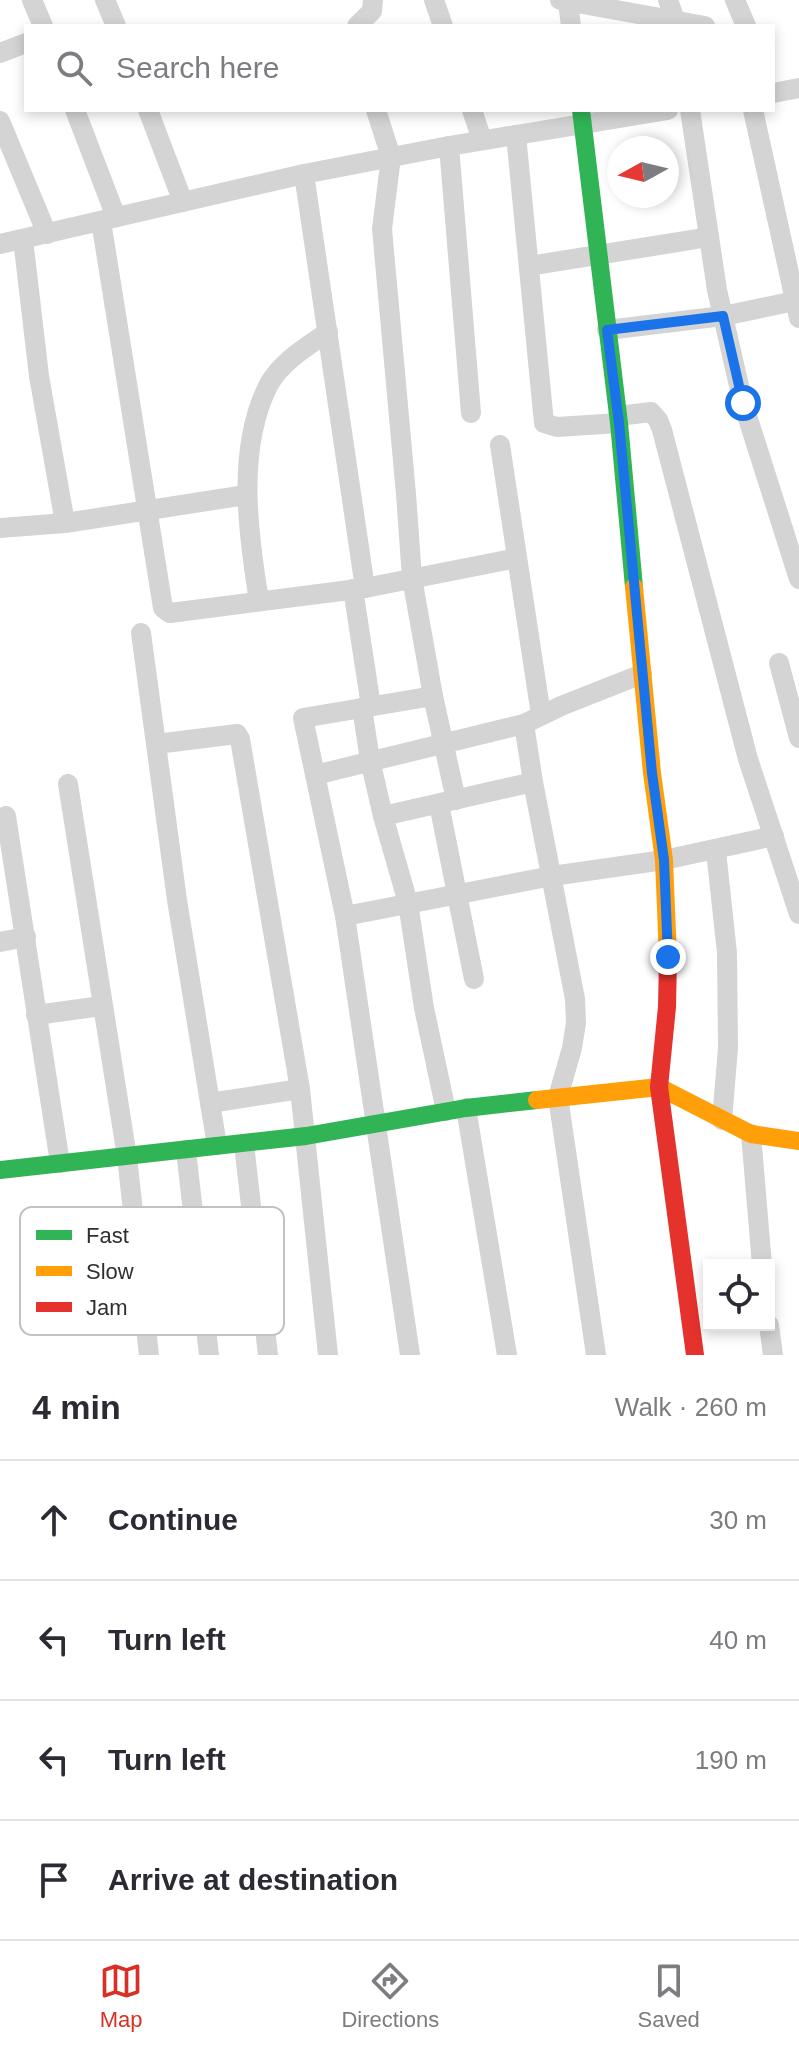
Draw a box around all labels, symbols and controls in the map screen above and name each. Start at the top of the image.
search box [24,24,775,112]
icon: search [52,46,96,90]
text: Search here [116,51,279,84]
north arrow [607,136,679,208]
route start [725,385,761,421]
route end [650,939,686,975]
legend [20,1207,284,1335]
text: Fast [86,1223,129,1248]
text: Slow [86,1259,134,1284]
map controls [703,1259,775,1331]
button: locate [703,1259,775,1331]
text: Jam [86,1295,128,1320]
text: 4 min [32,1388,121,1426]
text: Walk · 260 m [615,1392,767,1422]
icon: ahead [32,1498,76,1542]
text: Continue [108,1503,238,1536]
text: 30 m [709,1505,767,1535]
icon: left [32,1618,76,1662]
text: Turn left [108,1623,226,1656]
text: 40 m [709,1625,767,1655]
icon: left [32,1738,76,1782]
text: Turn left [108,1743,226,1776]
text: 190 m [695,1745,767,1775]
icon: arrive [32,1858,76,1902]
text: Arrive at destination [108,1863,398,1896]
tab: Map [99,1959,143,2033]
tab: Directions [341,1959,439,2033]
tab: Saved [637,1959,700,2033]

